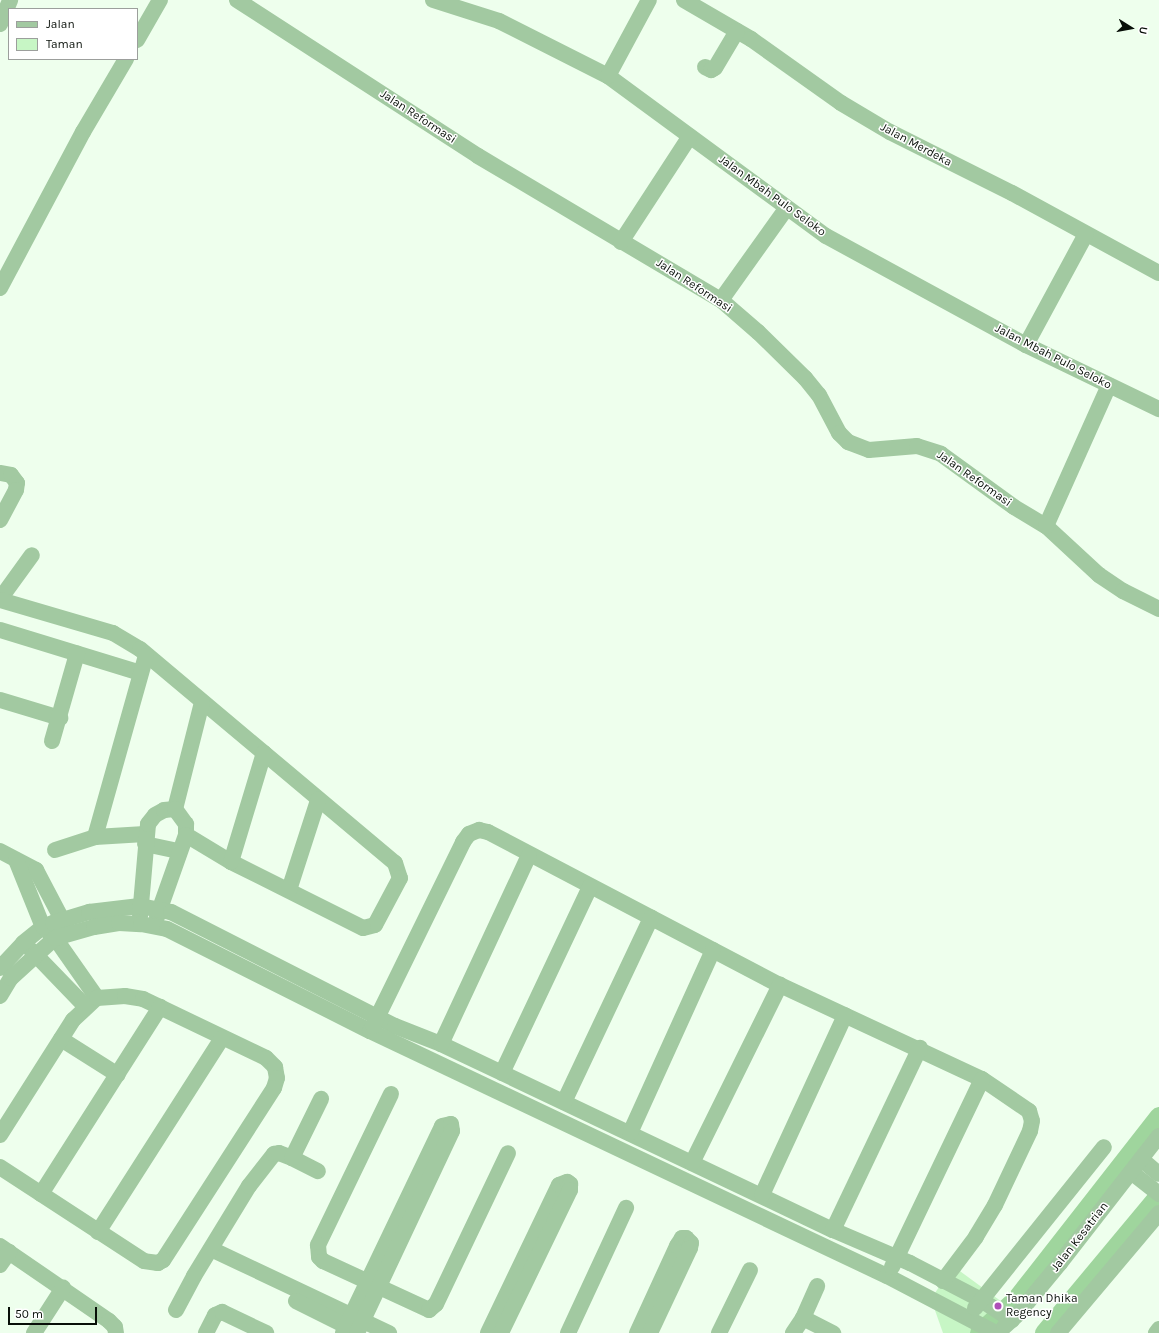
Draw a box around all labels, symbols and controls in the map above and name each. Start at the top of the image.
legend [8,8,138,60]
north arrow [1111,8,1151,48]
text: Jalan [46,17,75,31]
text: U [1136,25,1150,35]
text: Taman [46,37,83,51]
street label: Jalan Reformasi [377,87,459,147]
street label: Jalan Merdeka [878,120,954,170]
street label: Jalan Mbah Pulo Seloko [716,152,828,240]
street label: Jalan Reformasi [653,256,735,316]
street label: Jalan Mbah Pulo Seloko [992,321,1114,393]
street label: Jalan Reformasi [934,448,1014,510]
street label: Jalan Kesatrian [1048,1199,1112,1275]
place label: Taman Dhika Regency [1006,1292,1078,1320]
scale bar [10,1299,99,1325]
marker: Taman Dhika Regency [993,1301,1003,1311]
text: 50 m [15,1307,43,1321]

